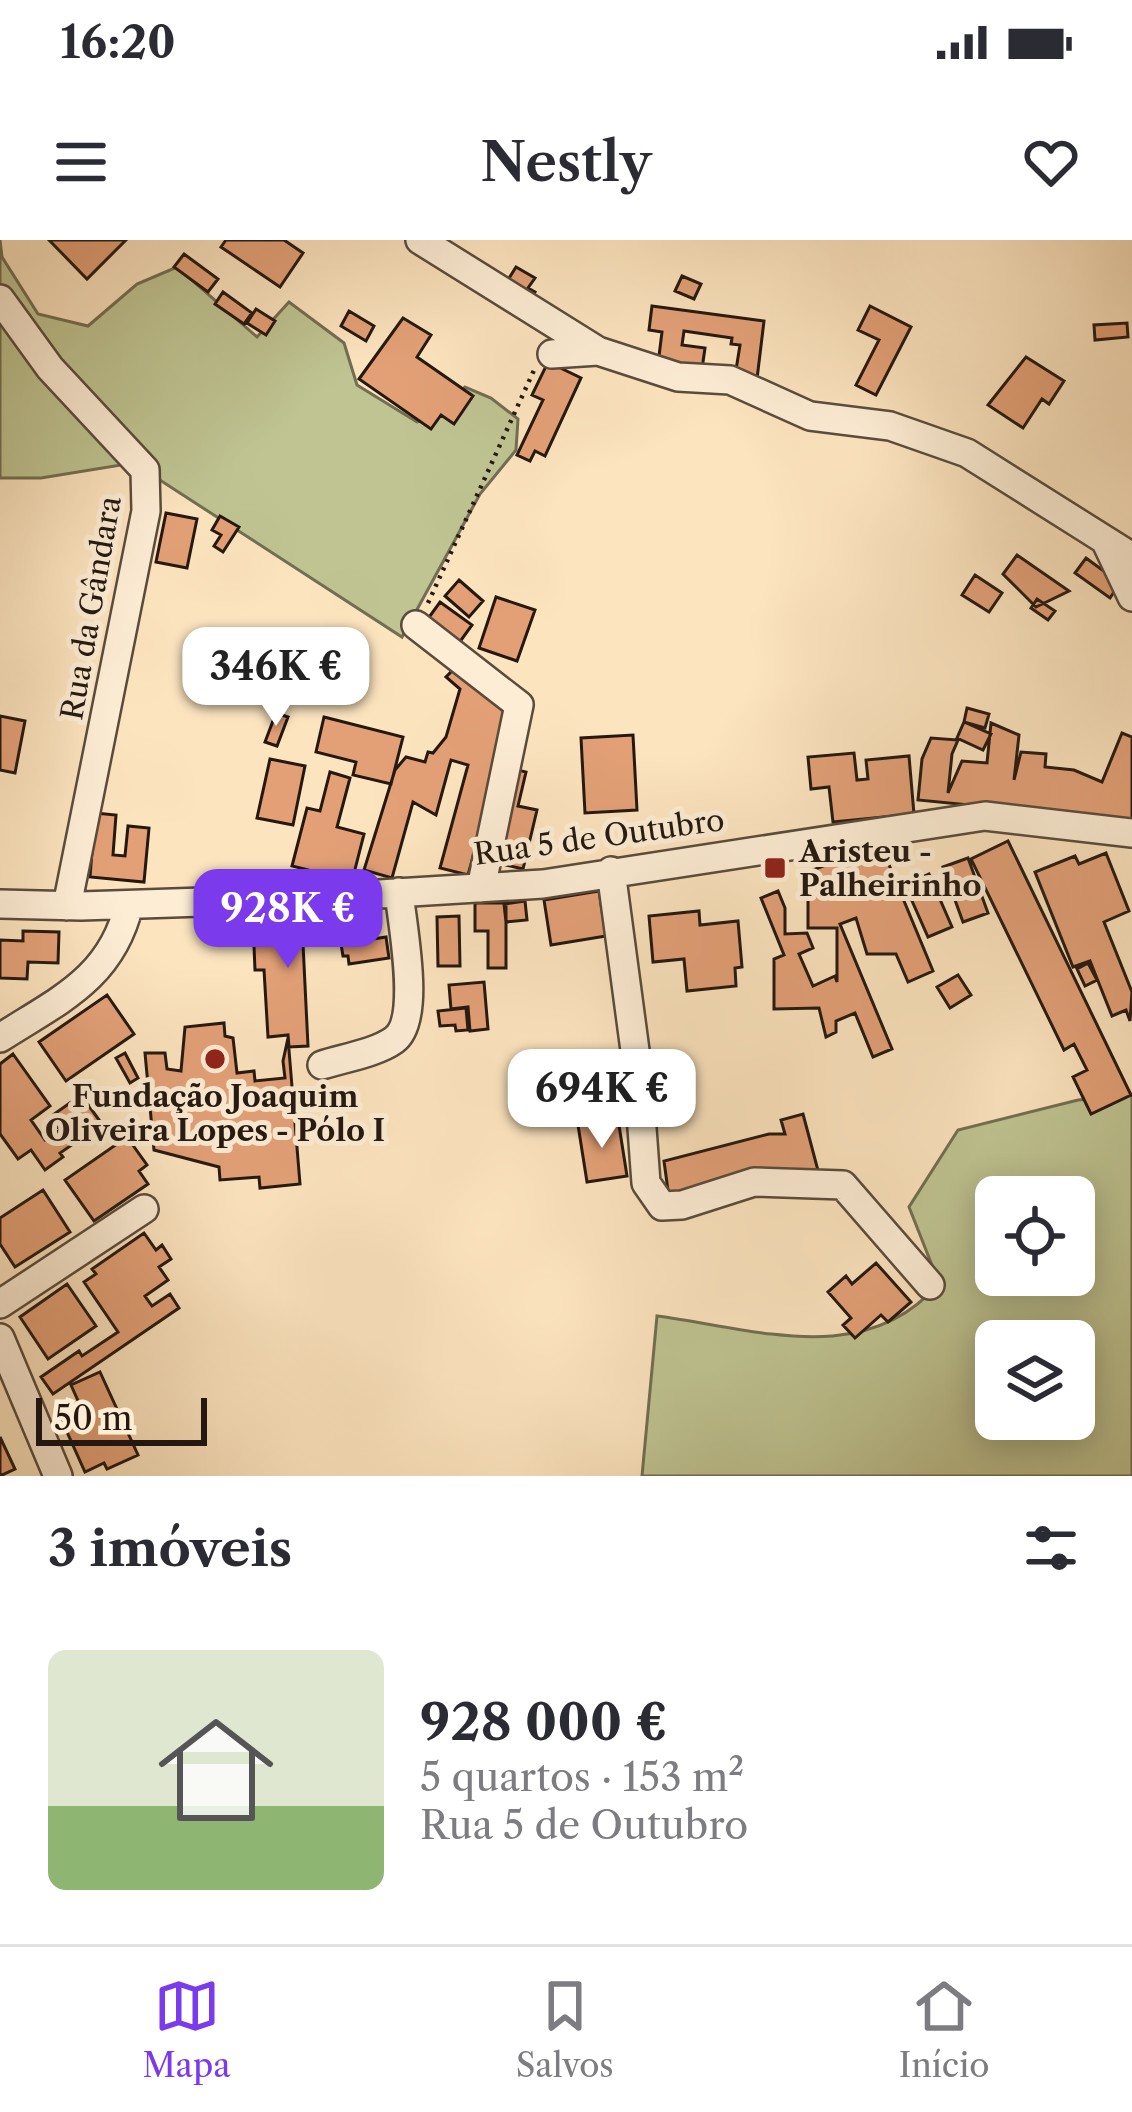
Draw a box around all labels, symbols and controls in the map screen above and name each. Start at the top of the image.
text: 16:20 [60,14,176,70]
icon: menu [48,129,114,195]
text: Nestly [480,129,652,195]
icon: heart [1018,129,1084,195]
street label: Rua da Gândara [53,493,129,723]
pin: 346K € [178,627,374,729]
text: 346K € [209,642,343,690]
street label: Rua 5 de Outubro [471,801,727,873]
place label: Aristeu - Palheirinho [798,833,982,904]
marker: Aristeu - Palheirinho [762,855,788,881]
pin: 928K € [190,869,386,971]
text: 928K € [220,884,356,932]
marker: Fundação Joaquim Oliveira Lopes - Pólo I [202,1046,228,1072]
pin: 694K € [504,1049,700,1151]
text: 694K € [535,1064,669,1112]
place label: Fundação Joaquim Oliveira Lopes - Pólo I [45,1078,385,1149]
map controls [975,1176,1095,1440]
button: locate [975,1176,1095,1296]
button: layers [975,1320,1095,1440]
scale bar [36,1392,207,1445]
text: 50 m [54,1398,132,1439]
icon: filters [1018,1515,1084,1581]
text: 3 imóveis [48,1517,292,1579]
text: 928 000 € [420,1691,667,1753]
icon: home [144,1698,288,1842]
text: 5 quartos · 153 m² [420,1753,744,1801]
text: Rua 5 de Outubro [420,1801,748,1849]
tab: Mapa [142,1973,231,2086]
tab: Salvos [516,1973,614,2086]
tab: Início [899,1973,989,2086]

